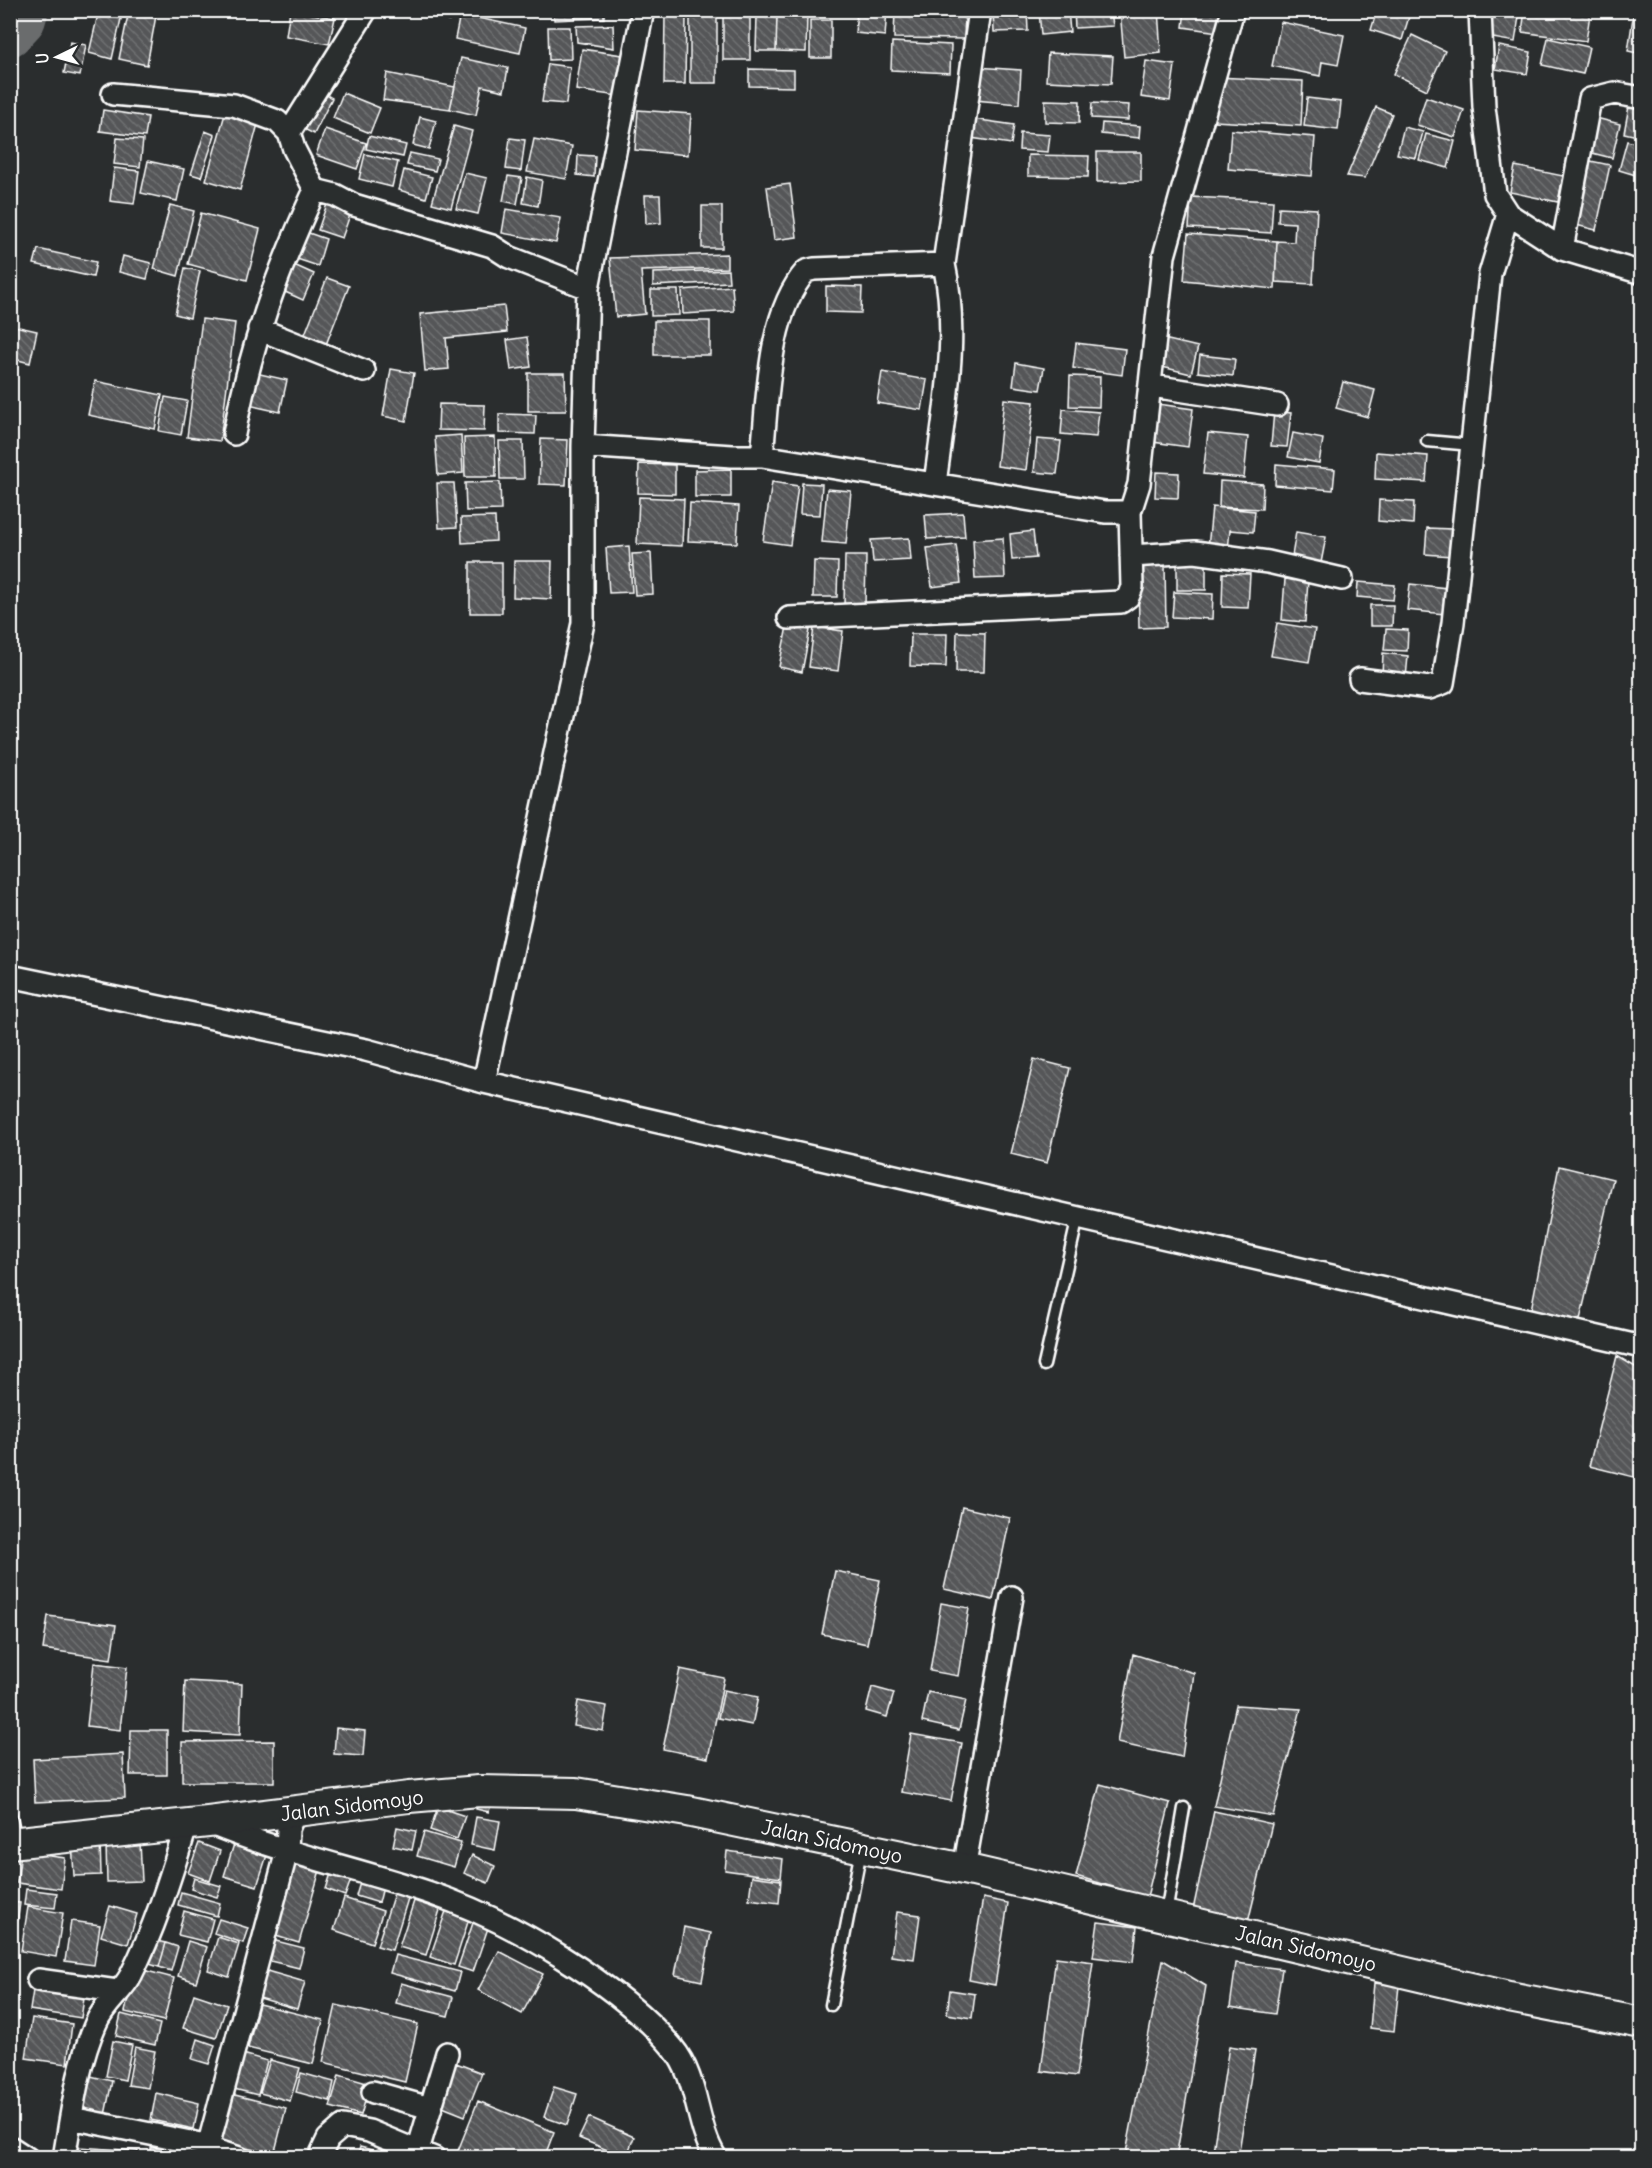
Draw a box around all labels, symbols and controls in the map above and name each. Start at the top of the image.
north arrow [27,27,87,87]
text: U [32,52,52,65]
street label: Jalan Sidomoyo [279,1784,425,1826]
street label: Jalan Sidomoyo [759,1814,905,1868]
street label: Jalan Sidomoyo [1233,1920,1379,1976]

